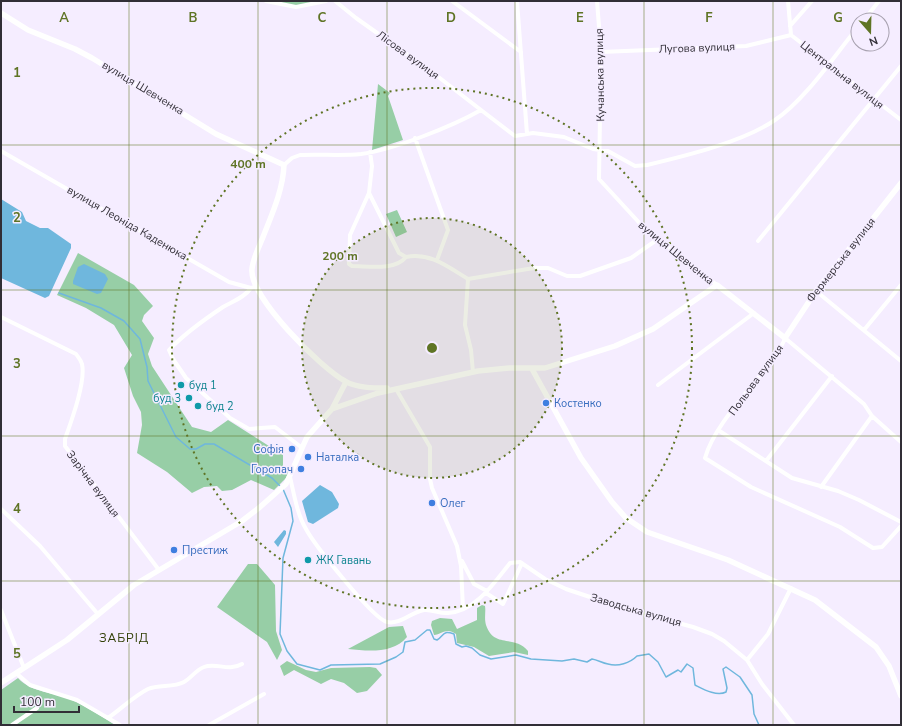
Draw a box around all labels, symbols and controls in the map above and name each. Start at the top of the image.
text: A [59,9,69,27]
text: B [189,9,198,27]
text: C [318,9,327,27]
text: D [446,9,456,27]
text: E [576,9,584,27]
text: F [705,9,713,27]
text: G [833,9,843,27]
north arrow [850,12,890,52]
street label: Лісова вулиця [374,27,442,83]
street label: Кучанська вулиця [592,28,608,122]
text: N [867,32,880,49]
street label: Центральна вулиця [797,38,887,113]
street label: Лугова вулиця [659,39,736,57]
street label: вулиця Шевченка [99,58,187,118]
text: 1 [13,64,21,82]
text: 400 m [230,156,266,172]
street label: вулиця Леоніда Каденюка [64,182,190,264]
text: 2 [13,209,21,227]
street label: Фермерська вулиця [803,214,879,306]
street label: вулиця Шевченка [635,218,717,288]
text: 200 m [322,248,358,264]
centre of rings [425,341,439,355]
street label: Польова вулиця [725,341,787,419]
text: 3 [13,355,21,373]
place label: буд 1 [189,378,217,393]
marker: буд 1 [176,380,186,390]
place label: буд 3 [153,391,181,406]
marker: буд 3 [184,393,194,403]
place label: Костенко [554,396,602,411]
marker: Костенко [541,398,551,408]
place label: буд 2 [206,399,234,414]
marker: буд 2 [193,401,203,411]
place label: Софія [253,442,284,457]
marker: Софія [287,444,297,454]
street label: Зарічна вулиця [63,447,123,521]
place label: Наталка [316,450,359,465]
marker: Наталка [303,452,313,462]
place label: Горопач [251,462,293,477]
marker: Горопач [296,464,306,474]
place label: Олег [440,496,466,511]
marker: Олег [427,498,437,508]
text: 4 [13,500,21,518]
place label: Престиж [182,543,228,558]
marker: Престиж [169,545,179,555]
place label: ЖК Гавань [316,553,371,568]
marker: ЖК Гавань [303,555,313,565]
street label: Заводська вулиця [589,590,683,630]
district label: ЗАБРІД [99,630,149,646]
text: 5 [13,645,21,663]
scale bar [14,688,79,714]
text: 100 m [20,694,55,710]

